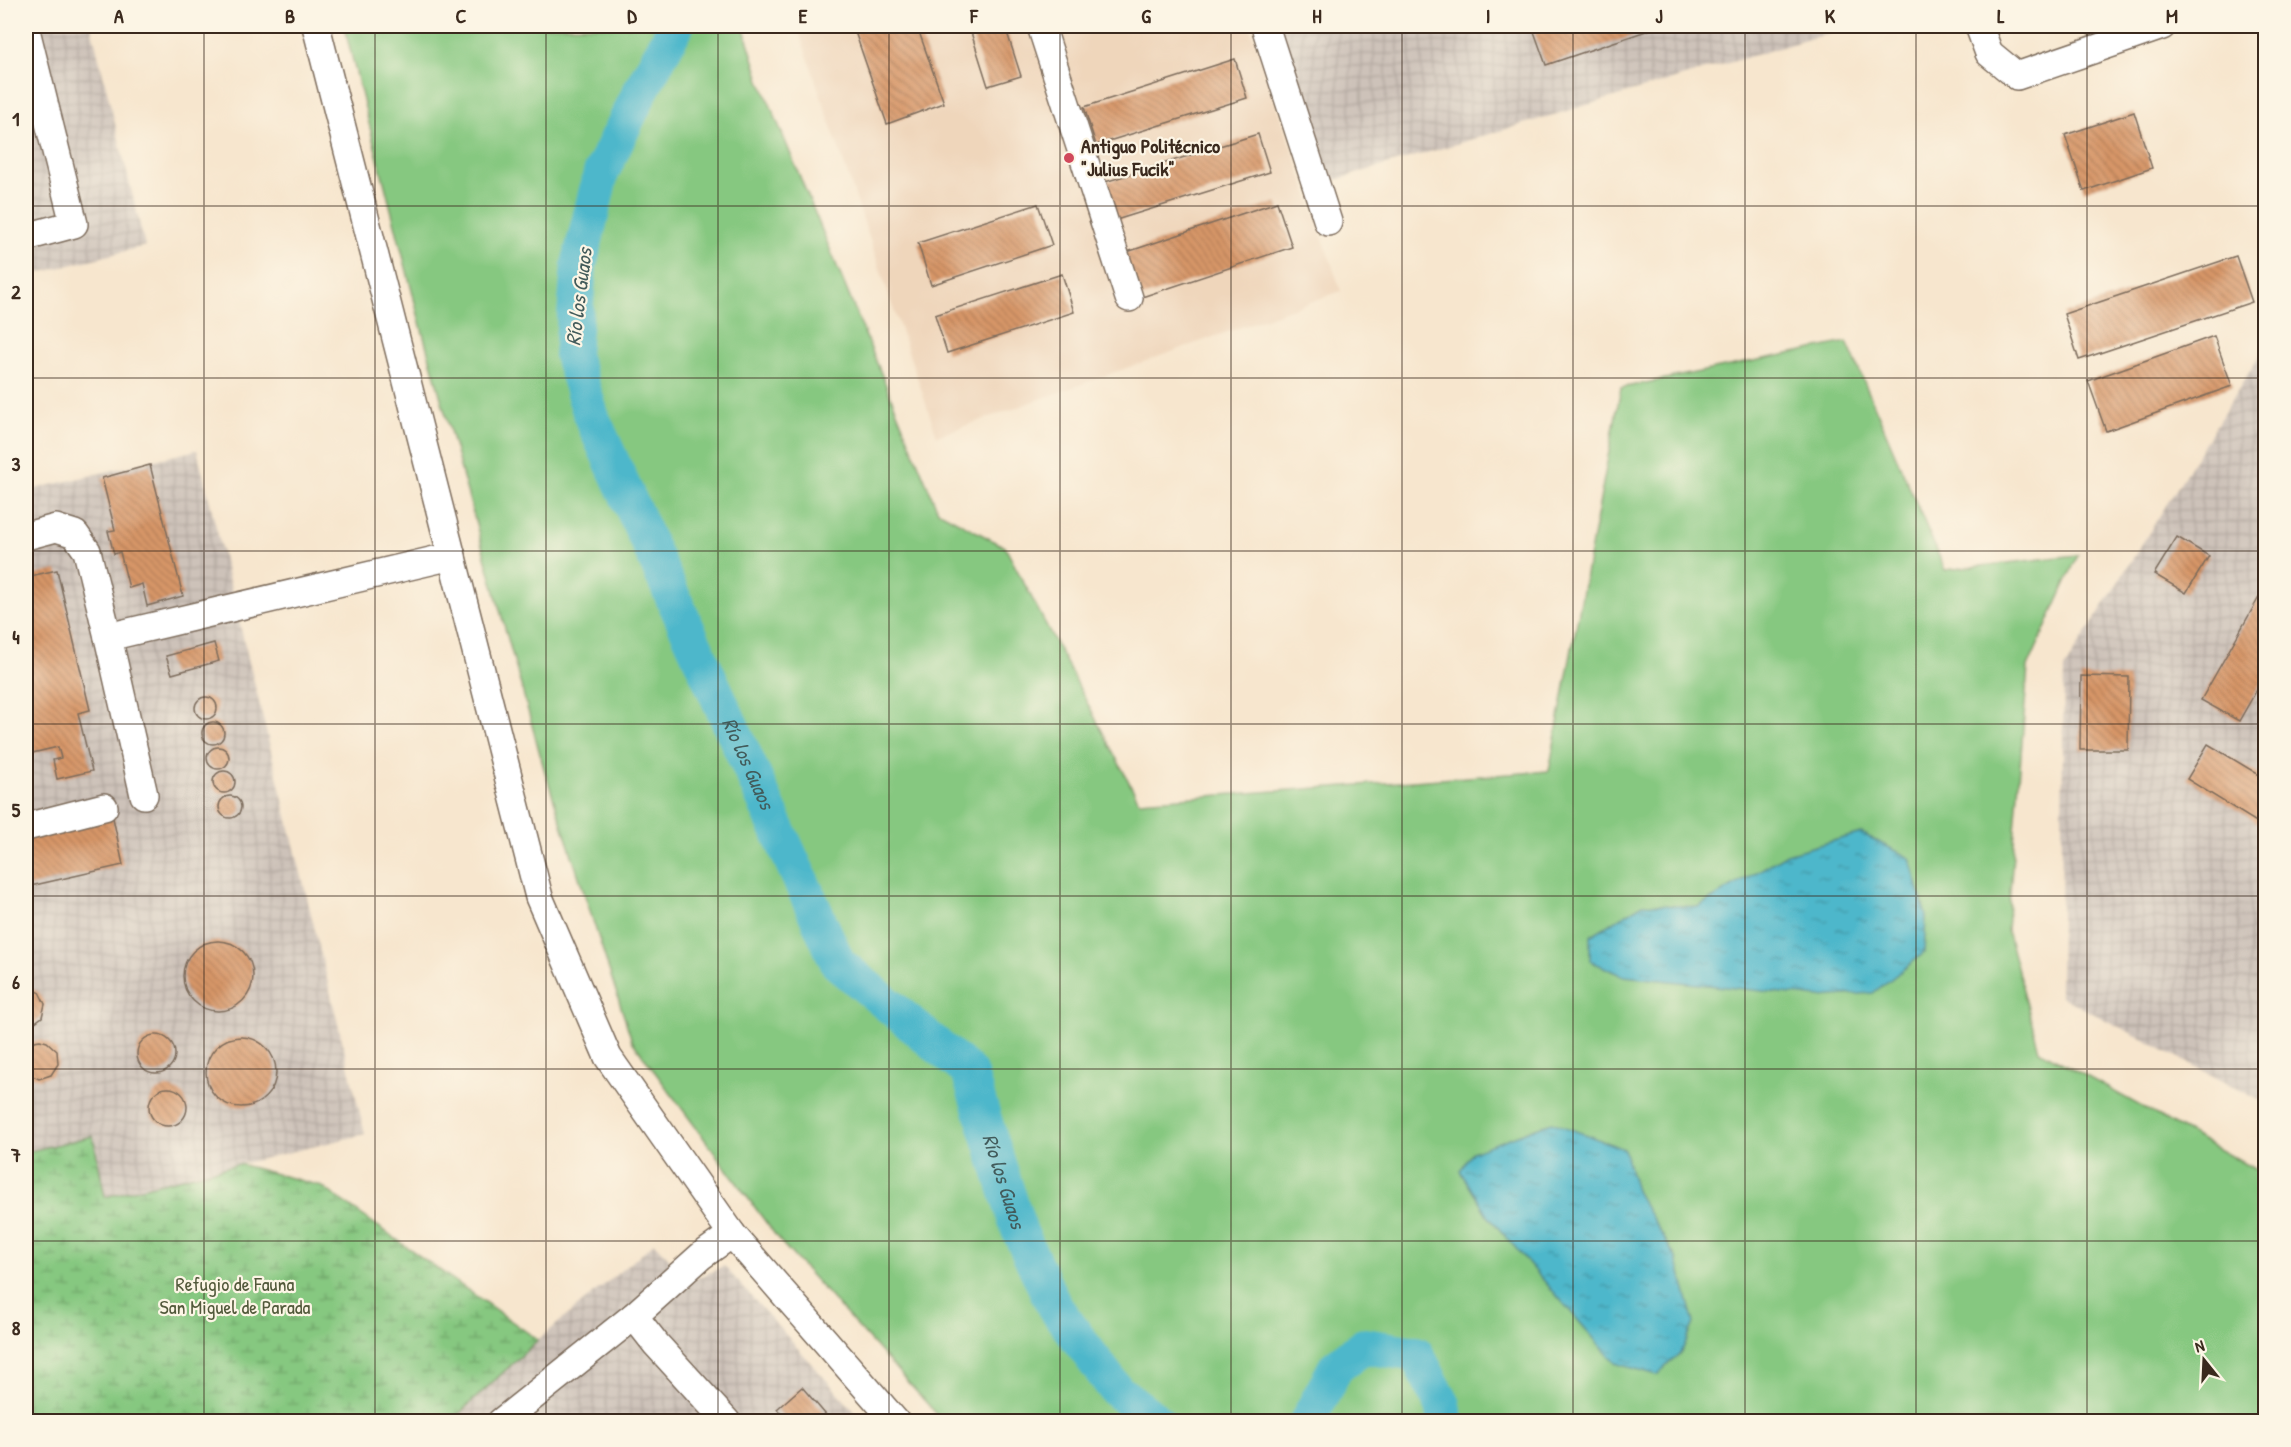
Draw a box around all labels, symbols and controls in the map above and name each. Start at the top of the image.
text: A [114,2,124,29]
text: B [285,2,295,29]
text: C [456,2,467,29]
text: D [627,2,637,29]
text: E [799,2,808,29]
text: F [969,2,979,29]
text: G [1141,2,1151,29]
text: H [1312,2,1322,29]
text: I [1486,2,1490,29]
text: J [1655,2,1663,29]
text: K [1825,2,1836,29]
text: L [1997,2,2005,29]
text: M [2166,2,2178,29]
text: 1 [12,105,20,132]
place label: Antiguo Politécnico "Julius Fucik" [1081,132,1220,182]
marker: Antiguo Politécnico "Julius Fucik" [1062,151,1076,165]
water label: Río los Guaos [558,245,599,347]
text: 2 [11,278,21,305]
text: 3 [12,450,21,477]
text: 4 [12,623,20,650]
water label: Río los Guaos [715,713,782,816]
text: 5 [12,796,21,823]
text: 6 [12,968,20,995]
water label: Río los Guaos [975,1130,1033,1234]
text: 7 [10,1141,21,1168]
park label: Refugio de Fauna San Miguel de Parada [160,1270,311,1320]
text: 8 [12,1314,21,1341]
north arrow [2174,1330,2234,1390]
text: N [2192,1334,2207,1358]

